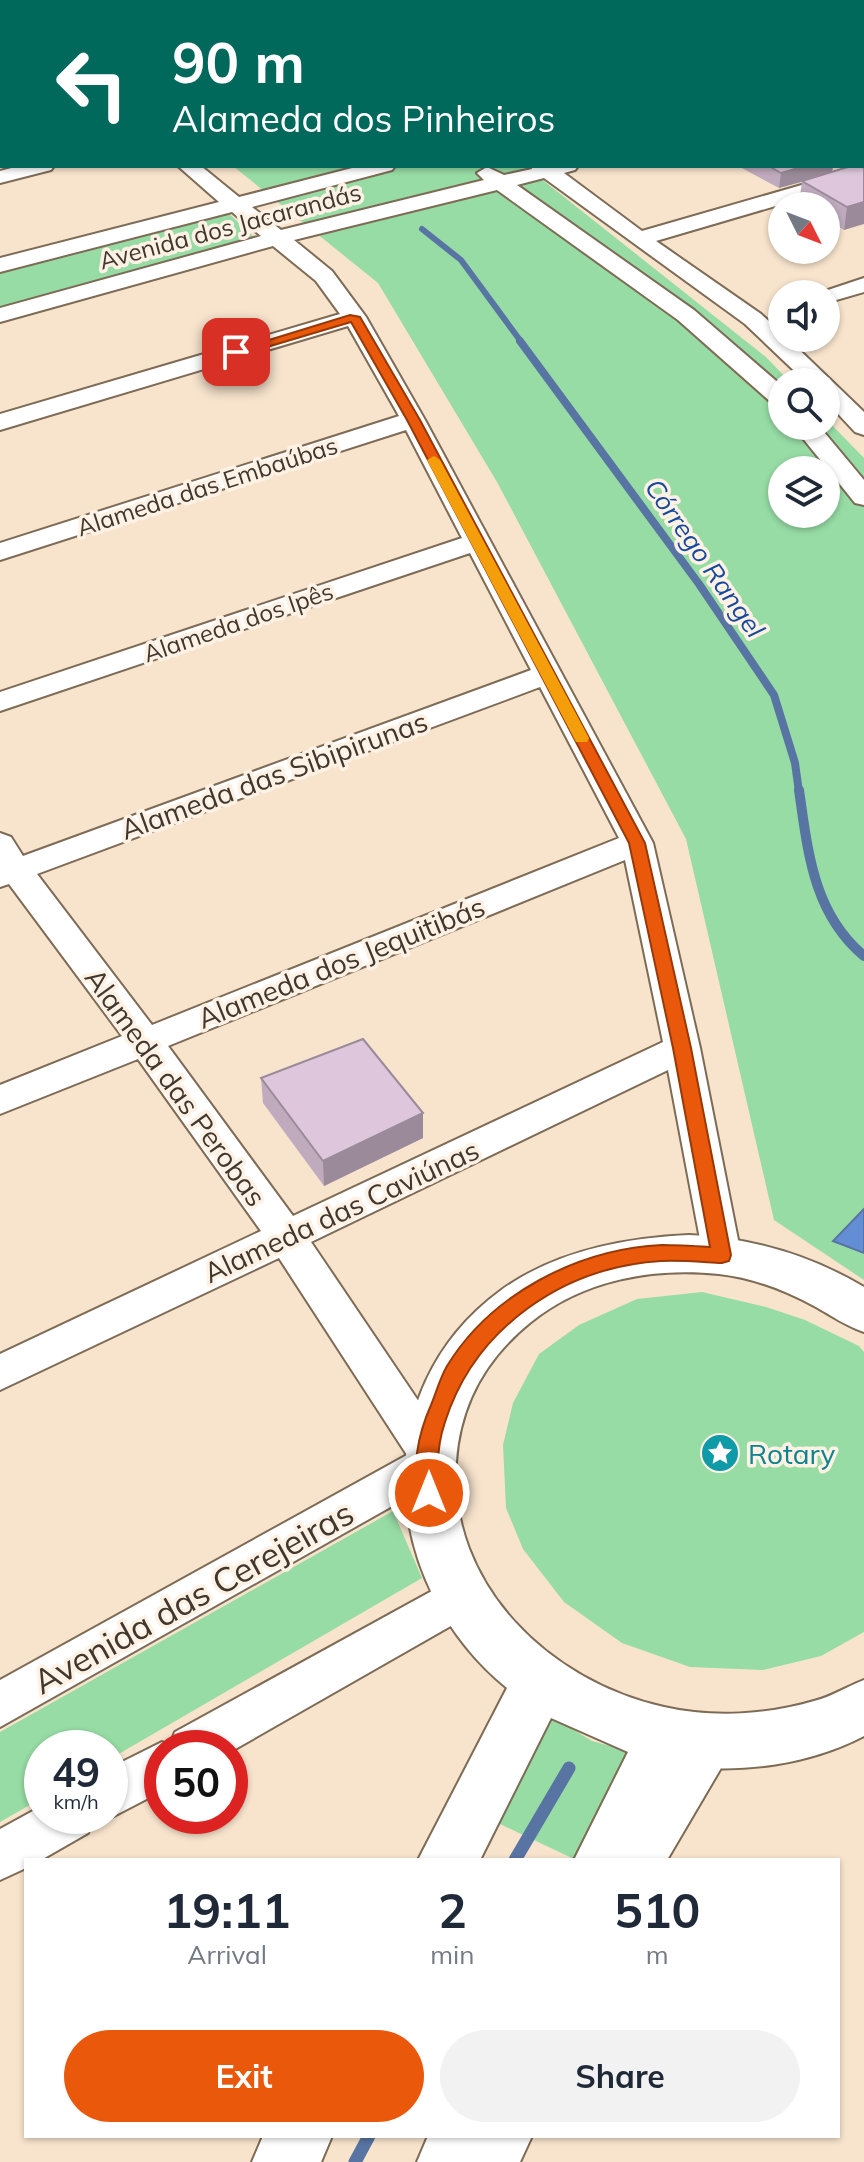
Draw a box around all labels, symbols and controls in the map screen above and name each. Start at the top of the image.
text: 90 m [172,27,305,97]
icon: left [40,32,144,136]
text: Alameda dos Pinheiros [172,96,555,141]
street label: Avenida dos Jacarandás [96,177,364,275]
north arrow [768,192,840,264]
map controls [768,192,840,528]
button: sound [768,280,840,352]
pin [202,318,270,386]
icon: arrive [214,330,258,374]
button: search [768,368,840,440]
street label: Alameda das Embaúbas [73,430,341,542]
button: layers [768,456,840,528]
water label: Córrego Rangel [638,472,773,645]
street label: Alameda dos Ipês [139,575,337,669]
street label: Alameda das Sibipirunas [116,703,432,847]
street label: Alameda dos Jequitibás [192,888,490,1036]
street label: Alameda das Perobas [78,961,274,1213]
street label: Alameda das Caviúnas [198,1132,484,1290]
place icon: Rotary [699,1432,741,1474]
place label: Rotary [748,1436,836,1471]
position arrow [387,1451,471,1535]
street label: Avenida das Cerejeiras [25,1491,361,1703]
speed limit sign: 50 [144,1730,248,1834]
text: 49 [52,1747,100,1797]
text: km/h [53,1789,99,1814]
text: 19:11 [164,1880,291,1940]
text: 2 [438,1880,467,1940]
text: 510 [614,1880,700,1940]
text: Arrival [187,1938,267,1971]
text: min [430,1938,474,1971]
text: m [646,1938,669,1971]
button: Exit [64,2030,424,2122]
button: Share [440,2030,800,2122]

